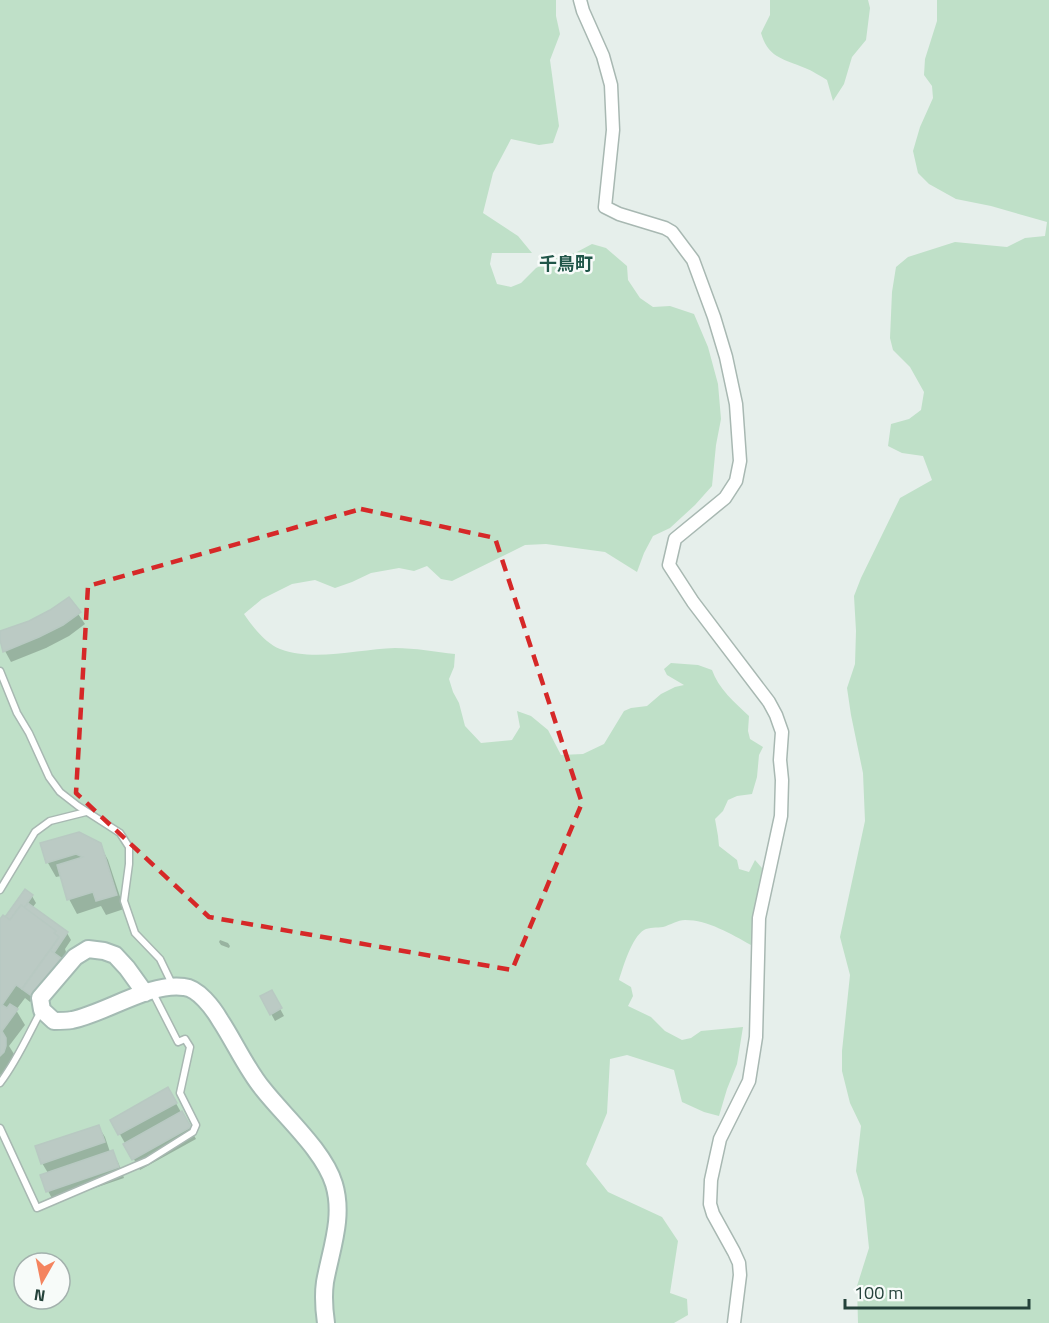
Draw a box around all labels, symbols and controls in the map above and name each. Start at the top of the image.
district label: 千鳥町 [539,250,593,277]
north arrow [12,1251,72,1311]
scale bar [845,1272,1030,1310]
text: 100 m [854,1279,903,1306]
text: N [32,1283,47,1309]

